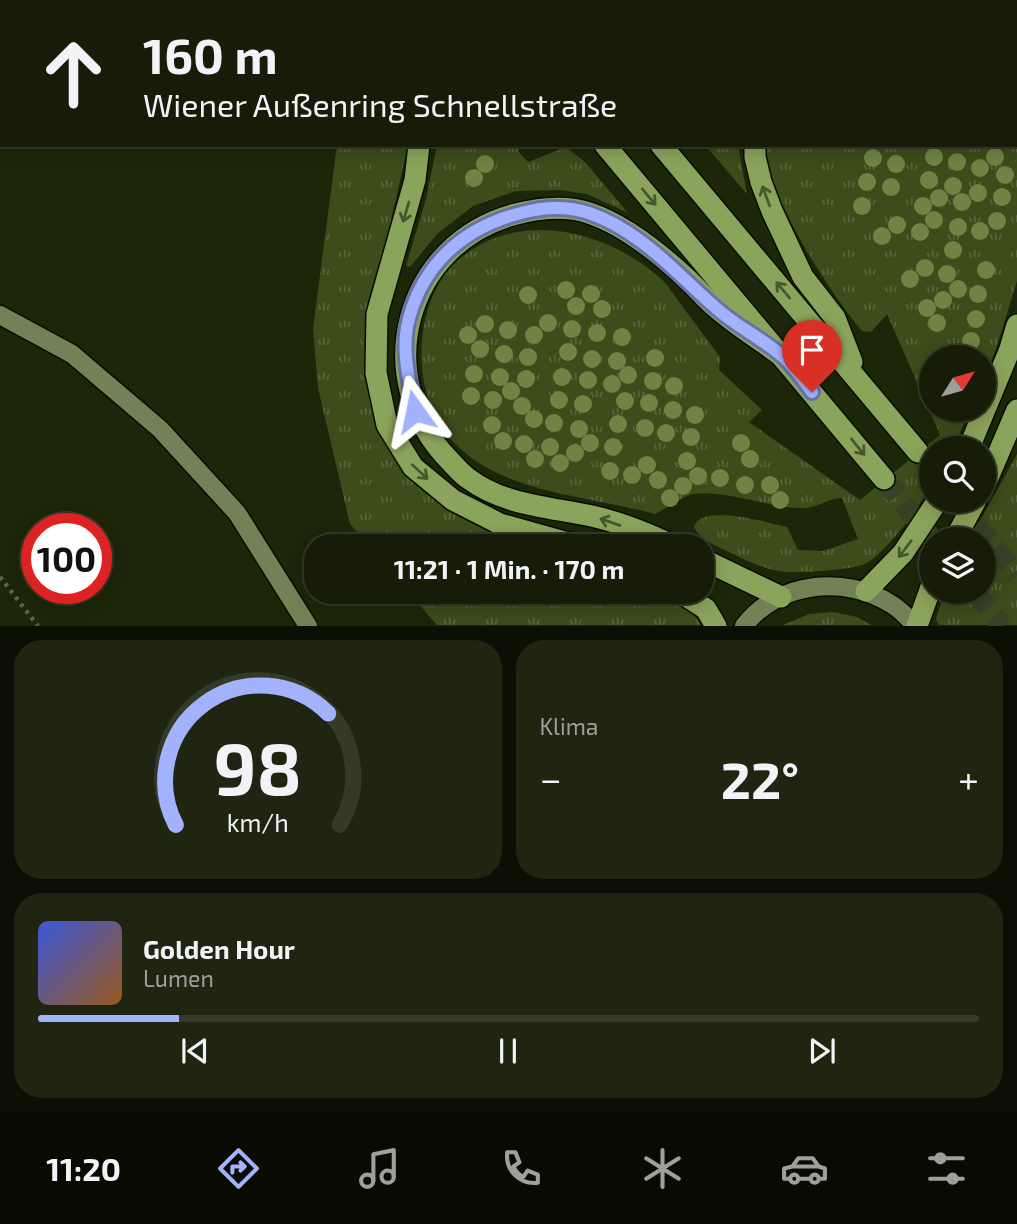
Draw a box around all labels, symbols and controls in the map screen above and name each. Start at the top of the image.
text: 160 m [143,25,278,84]
icon: ahead [28,28,119,119]
text: Wiener Außenring Schnellstraße [143,85,617,123]
one-way arrow [759,185,771,207]
one-way arrow [641,188,657,206]
one-way arrow [398,201,411,223]
one-way arrow [775,282,791,300]
pin [782,320,842,392]
icon: arrive [793,331,831,369]
north arrow [919,345,996,422]
map controls [919,345,996,604]
position arrow [378,374,452,448]
button: search [919,436,996,513]
one-way arrow [850,438,866,456]
one-way arrow [411,464,428,481]
speed limit sign: 100 [21,513,112,604]
one-way arrow [599,515,621,528]
button: layers [919,527,996,604]
one-way arrow [898,539,912,558]
text: 11:21 · 1 Min. · 170 m [394,553,624,584]
text: Klima [540,712,598,740]
text: 98 [214,723,302,811]
text: 22° [721,747,799,809]
text: − [540,755,562,801]
text: + [958,755,979,801]
text: km/h [227,807,289,837]
text: Golden Hour [143,933,295,964]
text: Lumen [143,964,214,992]
icon: previous [176,1032,214,1070]
icon: pause [489,1032,527,1070]
icon: next [803,1032,841,1070]
icon: directions [214,1144,263,1193]
icon: music [355,1144,404,1193]
icon: phone [497,1144,546,1193]
icon: climate [638,1144,687,1193]
icon: car [780,1144,829,1193]
icon: filters [922,1144,971,1193]
text: 11:20 [46,1149,121,1187]

